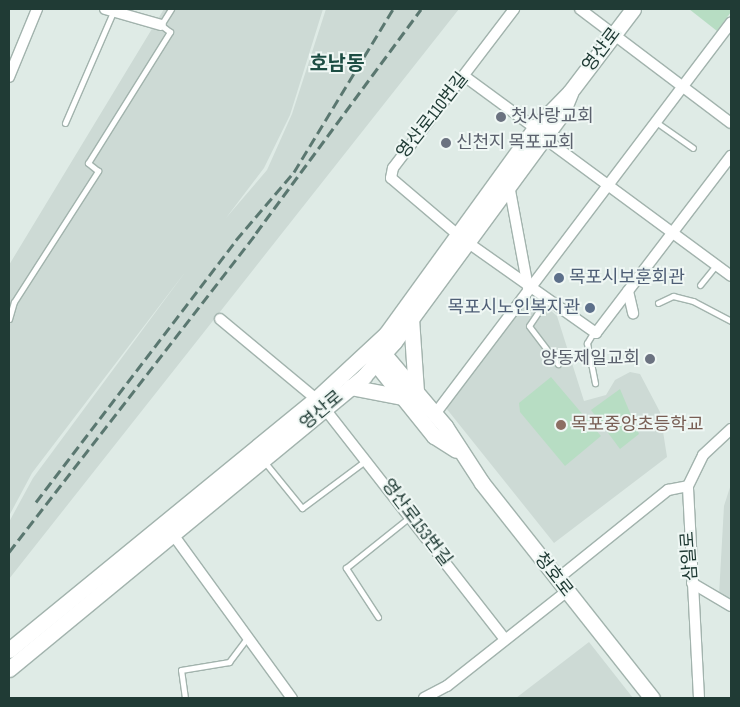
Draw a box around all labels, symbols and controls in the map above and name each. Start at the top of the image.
street label: 영산로 [578,24,626,76]
district label: 호남동 [309,52,365,76]
street label: 영산로110번길 [393,69,473,163]
place label: 첫사랑교회 [511,106,594,128]
marker: 첫사랑교회 [495,111,507,123]
place label: 신천지 목포교회 [456,132,575,154]
marker: 신천지 목포교회 [440,137,452,149]
place label: 목포시보훈회관 [569,267,685,289]
marker: 목포시보훈회관 [553,272,565,284]
place label: 목포시노인복지관 [448,297,580,319]
marker: 목포시노인복지관 [584,302,596,314]
place label: 양동제일교회 [541,348,640,370]
marker: 양동제일교회 [644,353,656,365]
street label: 영산로 [296,387,348,435]
place label: 목포중앙초등학교 [571,414,703,436]
marker: 목포중앙초등학교 [555,419,567,431]
street label: 영산로153번길 [376,475,456,571]
street label: 삼일로 [677,530,703,582]
street label: 청호로 [529,549,577,601]

